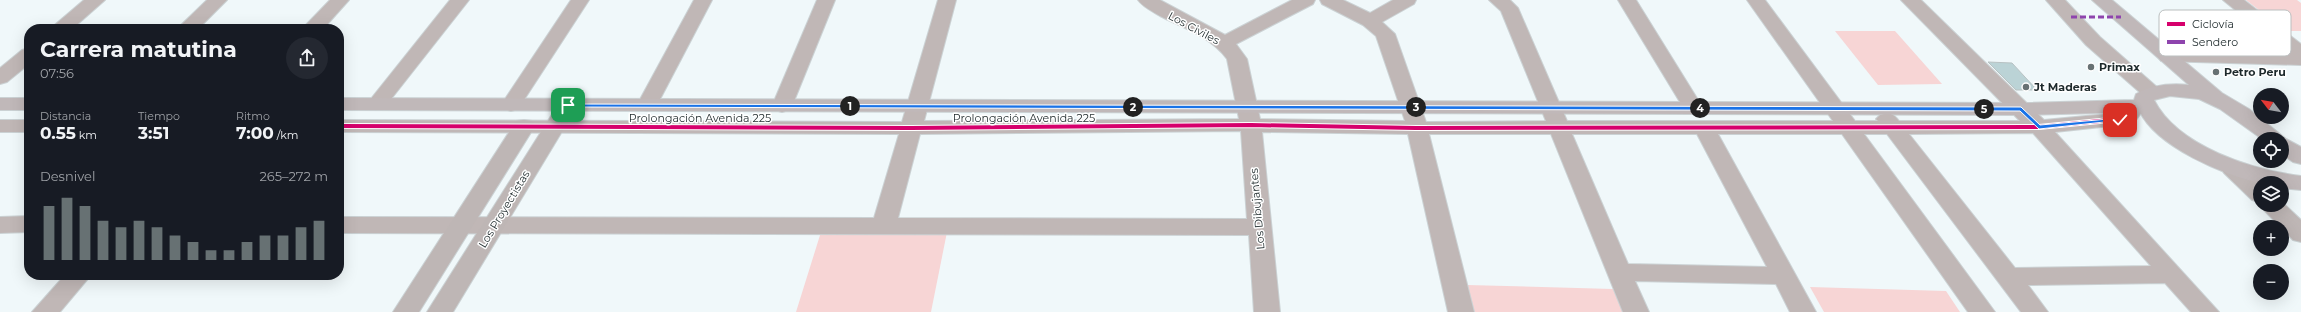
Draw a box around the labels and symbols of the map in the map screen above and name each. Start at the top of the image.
street label: Los Civiles [1166,9,1223,48]
legend [2159,10,2291,56]
text: Ciclovía [2192,17,2234,31]
text: Sendero [2192,35,2238,49]
place label: Primax [2099,60,2140,74]
marker: Primax [2086,62,2096,72]
place label: Petro Peru [2224,65,2286,79]
marker: Petro Peru [2211,67,2221,77]
place label: Jt Maderas [2033,80,2097,94]
marker: Jt Maderas [2021,82,2031,92]
pin [551,88,585,122]
north arrow [2253,88,2289,124]
pin: 1 [840,96,860,116]
pin: 2 [1123,97,1143,117]
pin: 3 [1406,97,1426,117]
pin: 4 [1690,98,1710,118]
pin: 5 [1974,99,1994,119]
pin [2103,103,2137,137]
street label: Prolongación Avenida 225 [629,111,771,125]
street label: Prolongación Avenida 225 [953,111,1095,125]
street label: Los Proyectistas [475,167,533,250]
street label: Los Dibujantes [1246,167,1268,250]

